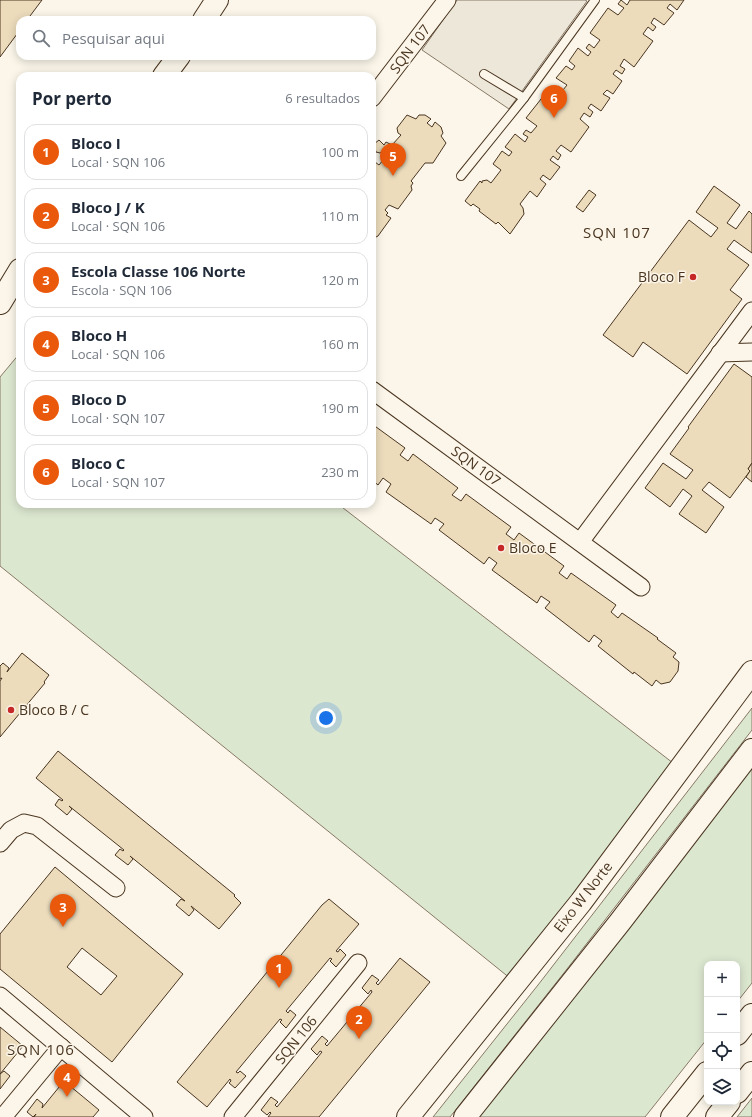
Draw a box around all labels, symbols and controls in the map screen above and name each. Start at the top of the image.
search box [16,16,376,60]
street label: SQN 107 [385,20,434,77]
icon: search [30,27,52,49]
text: Pesquisar aqui [62,28,165,48]
pin: 6 [541,85,567,118]
text: Por perto [32,87,112,110]
text: 6 resultados [285,89,360,107]
text: Bloco I [71,133,121,153]
text: 1 [42,143,50,161]
text: 100 m [321,143,359,161]
pin: 5 [380,143,406,176]
text: Local · SQN 106 [71,153,165,171]
text: Bloco J / K [71,197,145,217]
text: 2 [42,207,50,225]
text: 110 m [321,207,359,225]
text: Local · SQN 106 [71,217,165,235]
district label: SQN 107 [583,222,651,242]
text: Escola Classe 106 Norte [71,261,246,281]
place label: Bloco F [638,267,685,286]
text: 3 [42,271,50,289]
text: 120 m [321,271,359,289]
marker: Bloco F [688,272,698,282]
text: Escola · SQN 106 [71,281,172,299]
text: Bloco H [71,325,127,345]
text: 4 [42,335,50,353]
text: 160 m [321,335,359,353]
text: Local · SQN 106 [71,345,165,363]
text: Bloco D [71,389,127,409]
text: 5 [42,399,50,417]
text: 190 m [321,399,359,417]
text: Local · SQN 107 [71,409,165,427]
street label: SQN 107 [448,441,505,490]
text: Bloco C [71,453,125,473]
text: 6 [42,463,50,481]
text: 230 m [321,463,359,481]
text: Local · SQN 107 [71,473,165,491]
place label: Bloco E [509,538,557,557]
marker: Bloco E [496,543,506,553]
place label: Bloco B / C [19,700,89,719]
marker: Bloco B / C [6,705,16,715]
your location [316,708,336,728]
street label: Eixo W Norte [549,857,616,936]
pin: 3 [50,894,76,927]
pin: 1 [266,955,292,988]
map controls [704,961,740,1105]
button: + [704,961,740,997]
button: − [704,997,740,1033]
pin: 2 [346,1006,372,1039]
street label: SQN 106 [270,1012,321,1068]
button: locate [704,1033,740,1069]
district label: SQN 106 [7,1039,75,1059]
pin: 4 [54,1064,80,1097]
button: layers [704,1069,740,1105]

